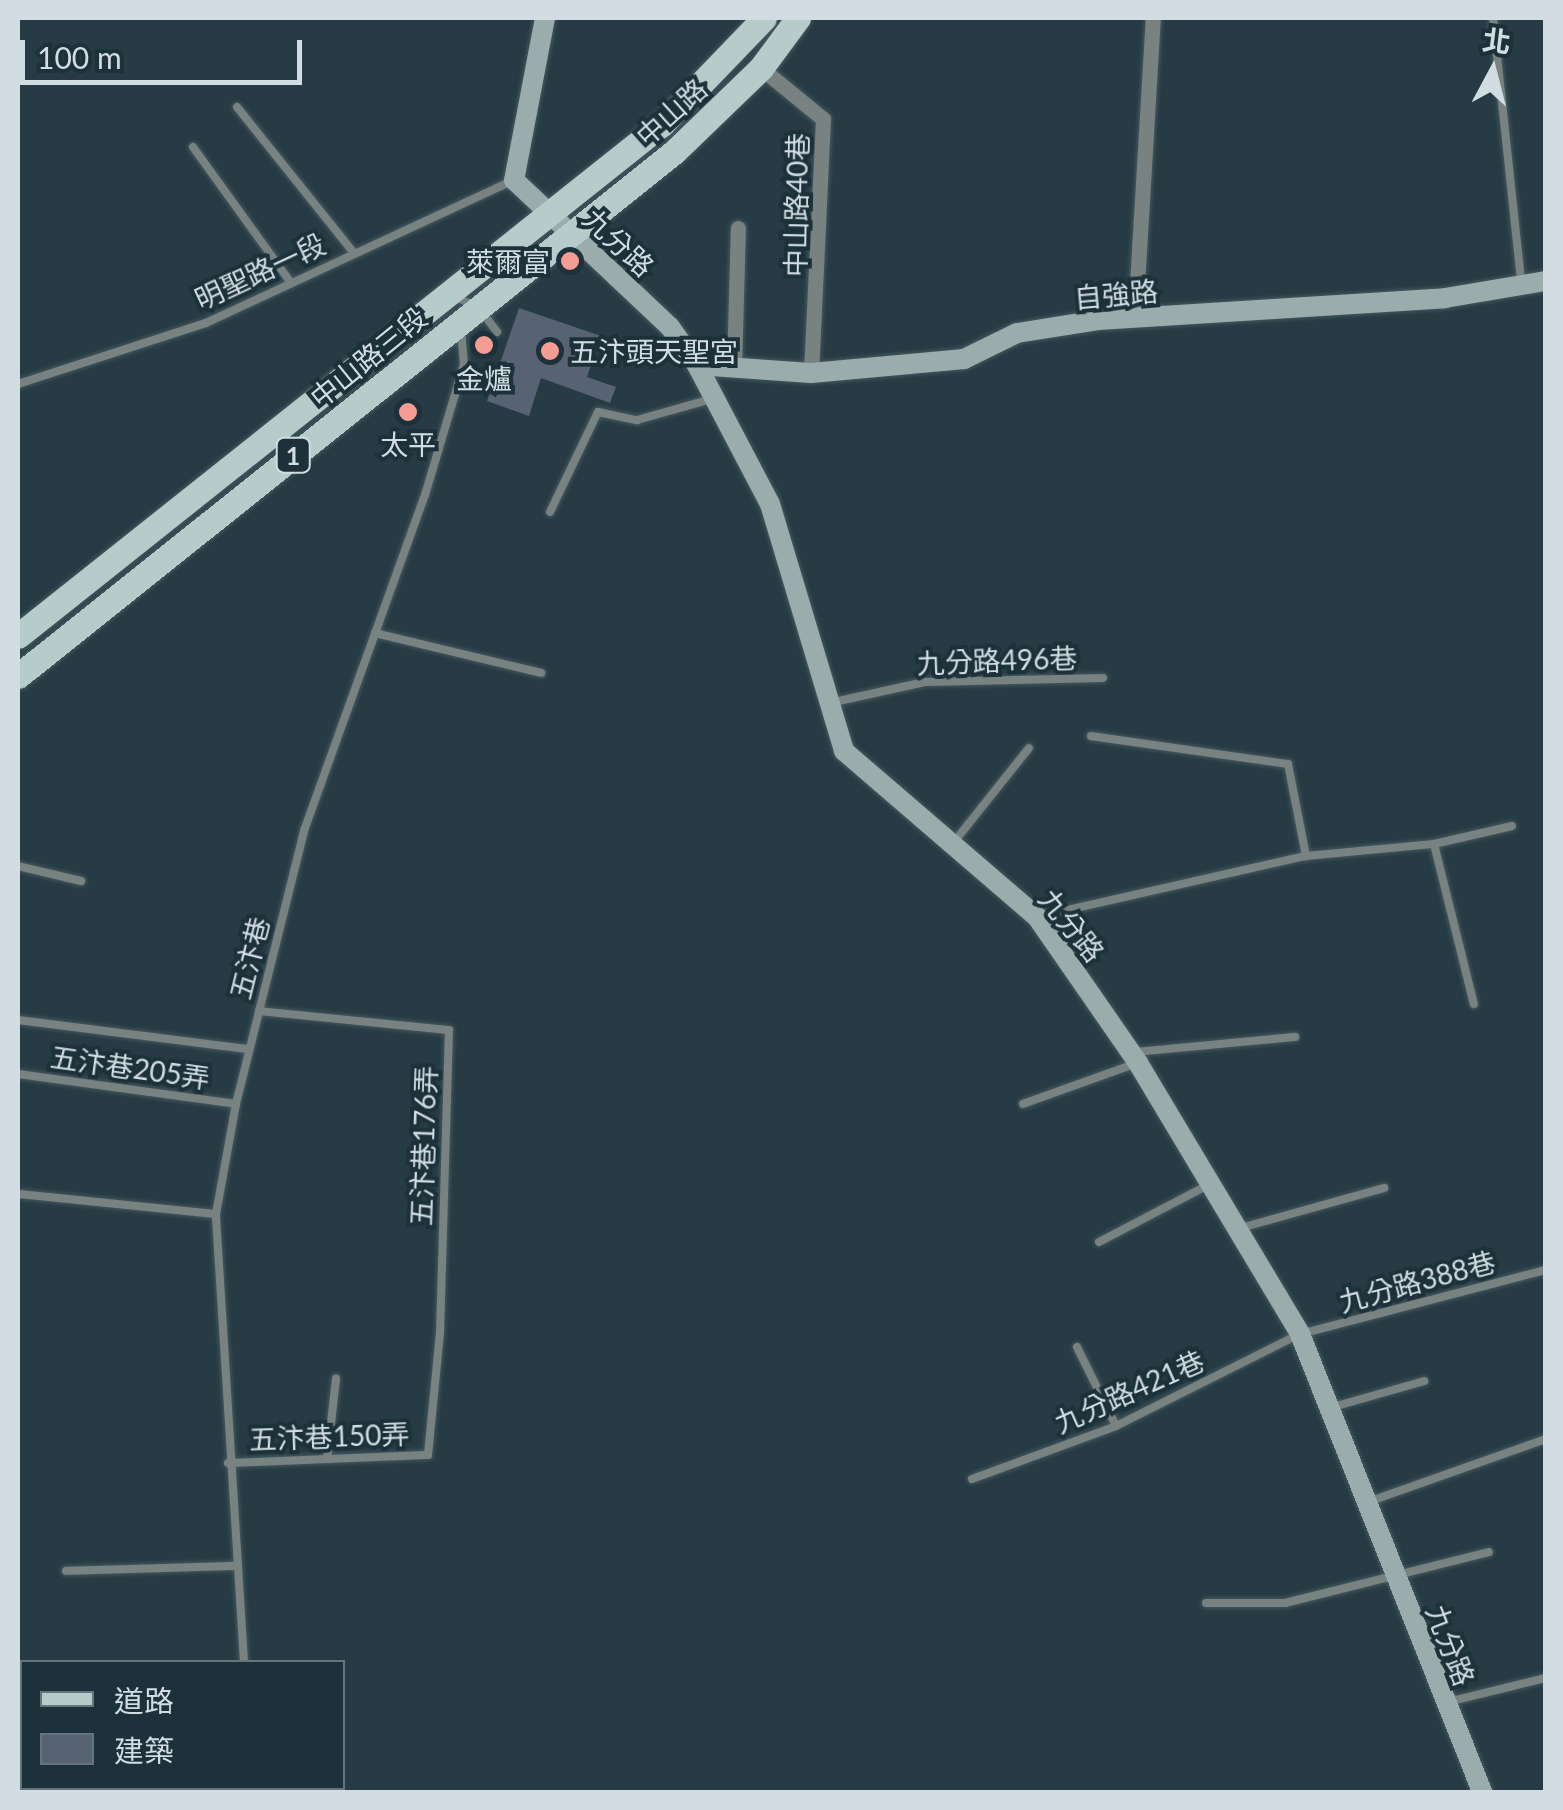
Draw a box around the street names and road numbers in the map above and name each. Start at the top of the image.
street label: 中山路 [629,71,713,153]
street label: 中山路40巷 [778,132,814,278]
street label: 九分路 [577,201,661,283]
street label: 明聖路一段 [189,226,331,316]
street label: 自強路 [1073,274,1159,314]
street label: 中山路三段 [303,300,433,414]
road number: 1 [276,435,310,475]
street label: 九分路496巷 [916,640,1078,680]
street label: 九分路 [1033,882,1111,968]
street label: 五汴巷 [223,913,275,1003]
street label: 五汴巷205弄 [48,1039,212,1095]
street label: 五汴巷176弄 [403,1065,443,1227]
street label: 九分路388巷 [1335,1244,1499,1318]
street label: 九分路421巷 [1049,1343,1209,1439]
street label: 五汴巷150弄 [248,1416,410,1456]
street label: 九分路 [1420,1600,1482,1690]

